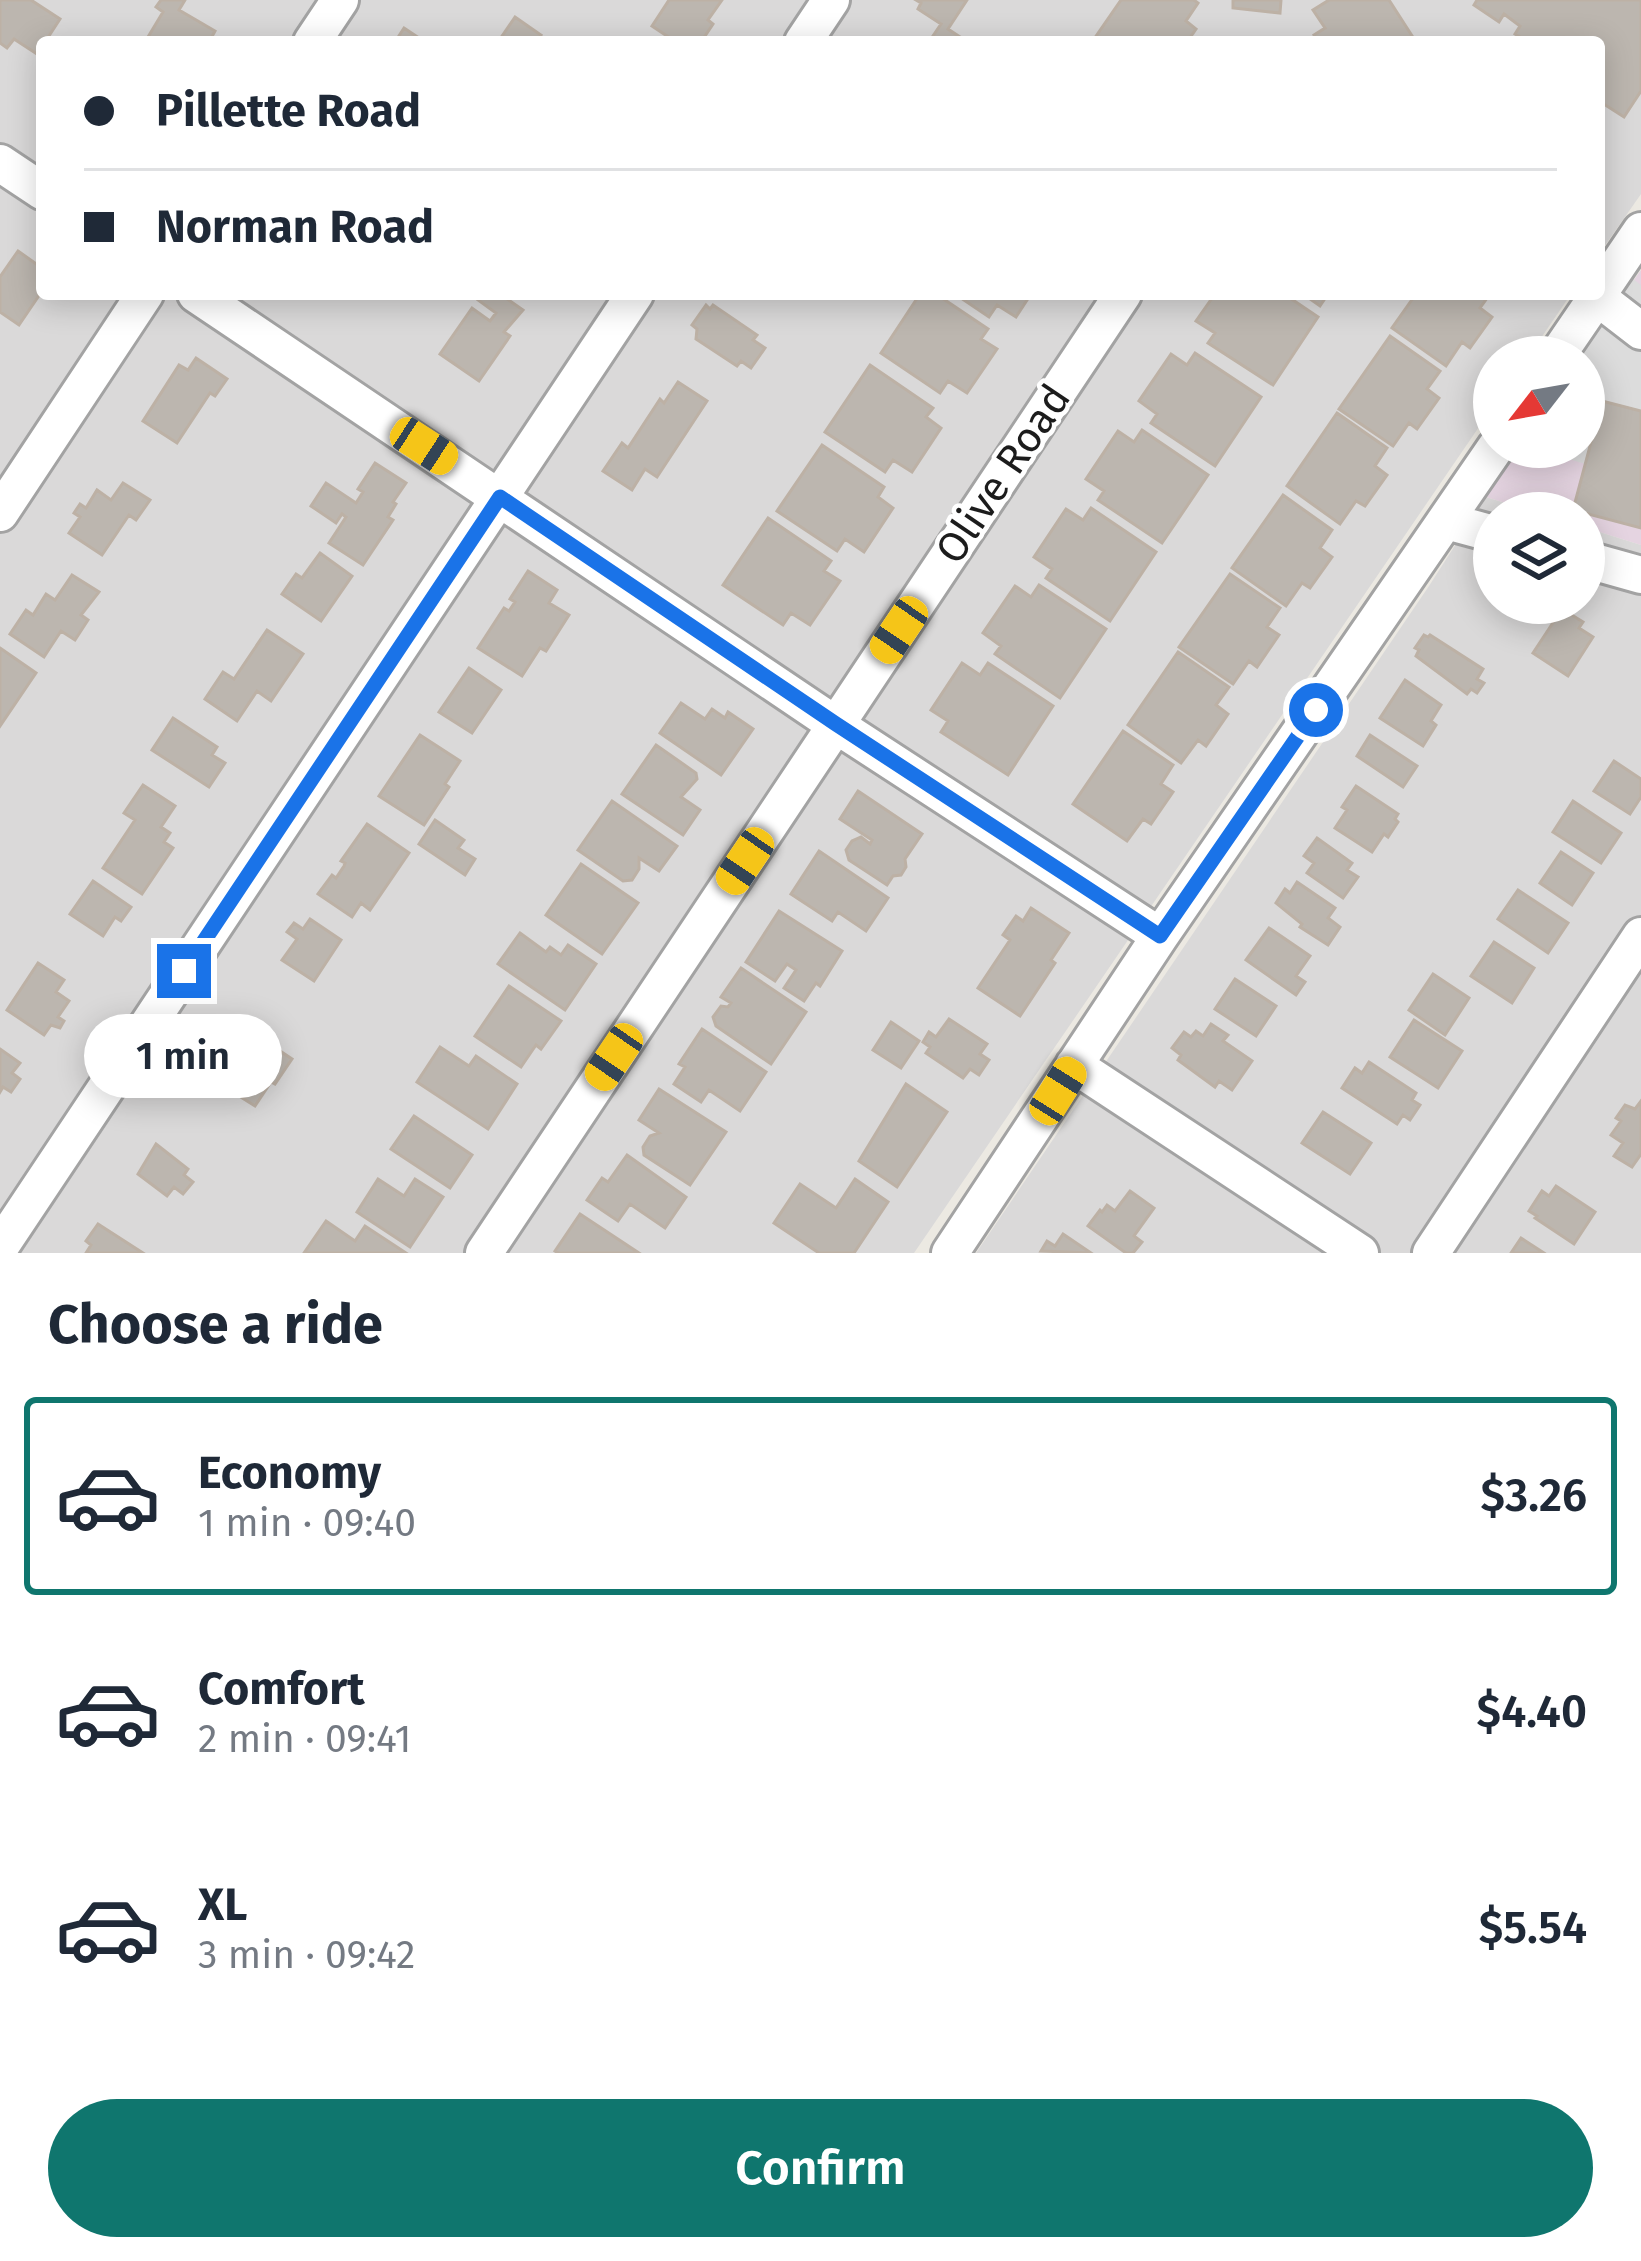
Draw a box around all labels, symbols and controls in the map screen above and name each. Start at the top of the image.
text: Pillette Road [156,84,421,138]
text: Norman Road [156,200,434,254]
north arrow [1473,336,1605,468]
map controls [1473,336,1605,624]
street label: Olive Road [925,375,1081,573]
car [384,411,464,481]
button: layers [1473,492,1605,624]
car [864,590,934,670]
route start [1289,683,1343,737]
car [710,821,780,901]
route end [157,944,211,998]
callout: 1 min [85,1013,283,1097]
car [579,1017,649,1097]
text: 1 min [136,1033,230,1079]
car [1024,1051,1092,1131]
text: Choose a ride [48,1293,383,1357]
icon: car [54,1442,162,1550]
text: Economy [198,1446,381,1500]
text: $3.26 [1480,1469,1587,1523]
text: 1 min · 09:40 [198,1500,416,1546]
icon: car [54,1658,162,1766]
text: Comfort [198,1662,365,1716]
text: $4.40 [1477,1685,1587,1739]
text: 2 min · 09:41 [198,1716,411,1762]
icon: car [54,1874,162,1982]
text: XL [198,1878,247,1932]
text: $5.54 [1479,1901,1587,1955]
text: 3 min · 09:42 [198,1932,415,1978]
button: Confirm [48,2099,1593,2237]

